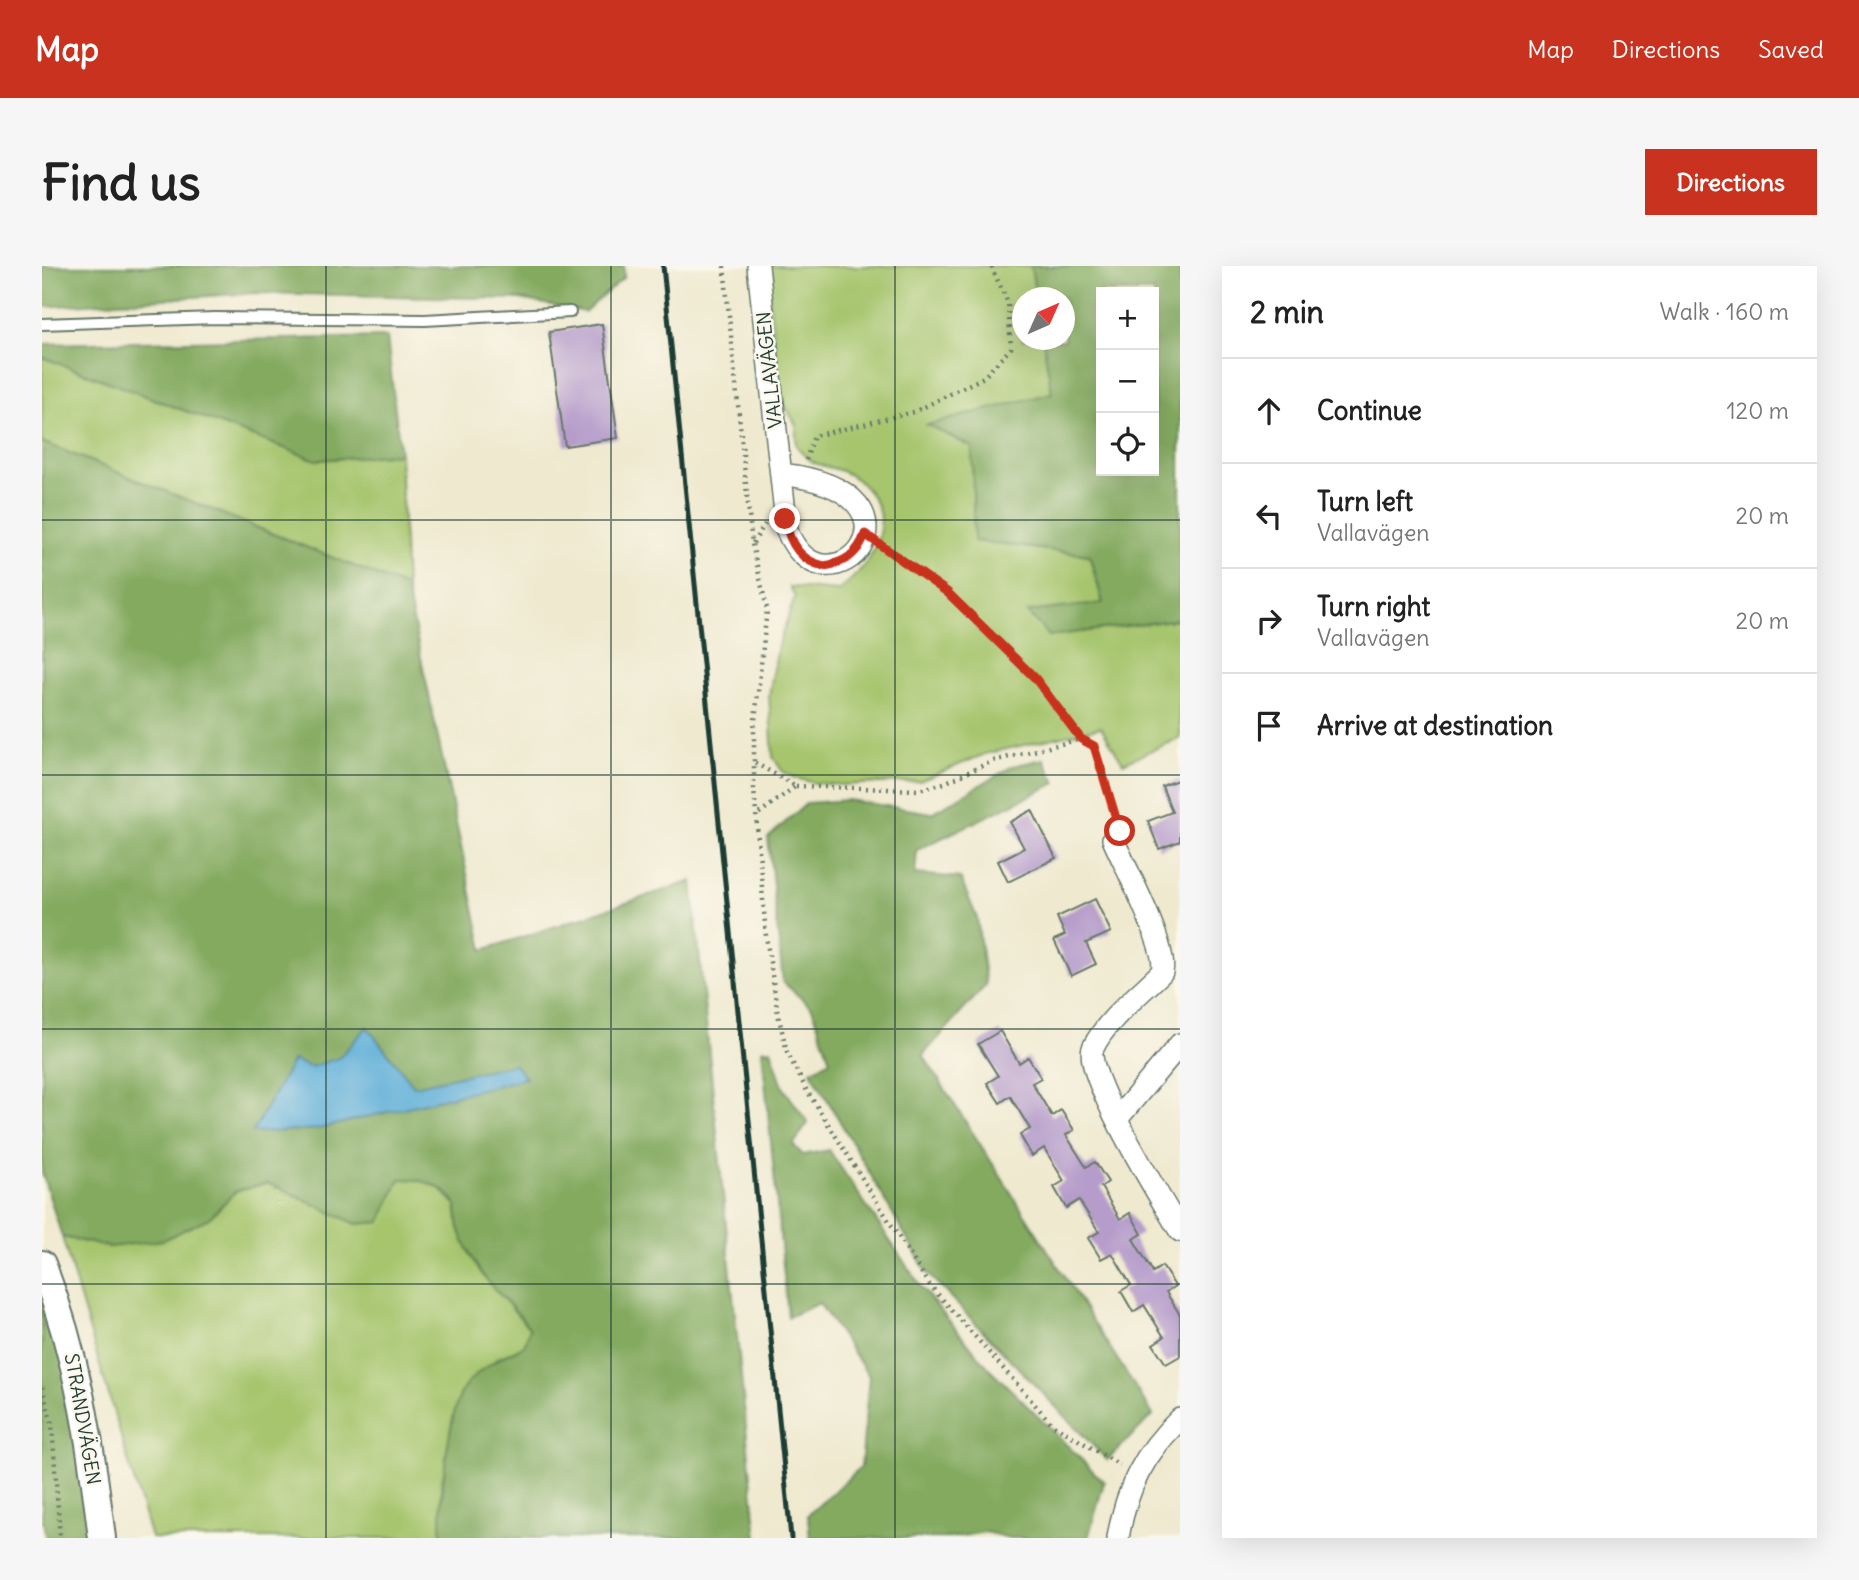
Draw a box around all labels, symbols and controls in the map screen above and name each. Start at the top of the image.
text: Map [35,28,99,70]
text: Map [1527,34,1574,64]
text: Directions [1612,34,1720,64]
text: Saved [1758,34,1824,64]
button: Directions [1645,149,1817,215]
text: Find us [42,152,200,213]
north arrow [1012,287,1075,350]
map controls [1096,287,1159,476]
button: + [1096,287,1159,350]
text: 2 min [1250,293,1324,331]
text: Walk · 160 m [1660,297,1789,326]
street label: VALLAVÄGEN [751,310,787,430]
button: − [1096,350,1159,413]
icon: ahead [1250,392,1288,430]
text: Continue [1317,394,1422,427]
text: 120 m [1726,396,1789,425]
button: locate [1096,413,1159,476]
text: Turn left [1317,485,1413,518]
icon: left [1250,497,1288,535]
text: 20 m [1736,501,1789,530]
route end [769,503,800,534]
text: Vallavägen [1317,518,1430,547]
text: Turn right [1317,590,1430,623]
icon: right [1250,602,1288,640]
text: 20 m [1736,606,1789,635]
text: Vallavägen [1317,623,1430,652]
icon: arrive [1250,707,1288,745]
text: Arrive at destination [1317,709,1553,742]
route start [1104,815,1135,846]
street label: STRANDVÄGEN [60,1352,106,1486]

